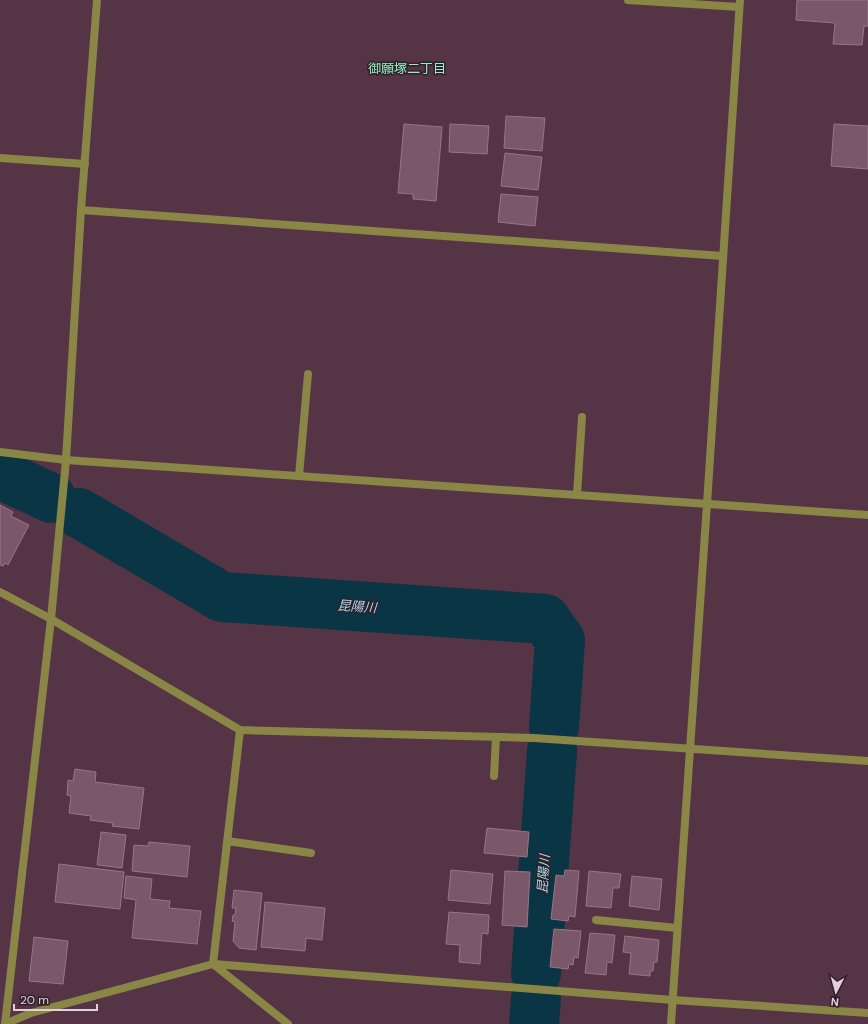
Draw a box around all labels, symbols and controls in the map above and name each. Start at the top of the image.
district label: 御願塚二丁目 [368,60,446,77]
water label: 昆陽川 [337,597,379,616]
water label: 昆陽川 [534,852,553,894]
north arrow [816,972,856,1012]
scale bar [14,986,97,1012]
text: 20 m [20,992,49,1008]
text: N [830,995,840,1009]

